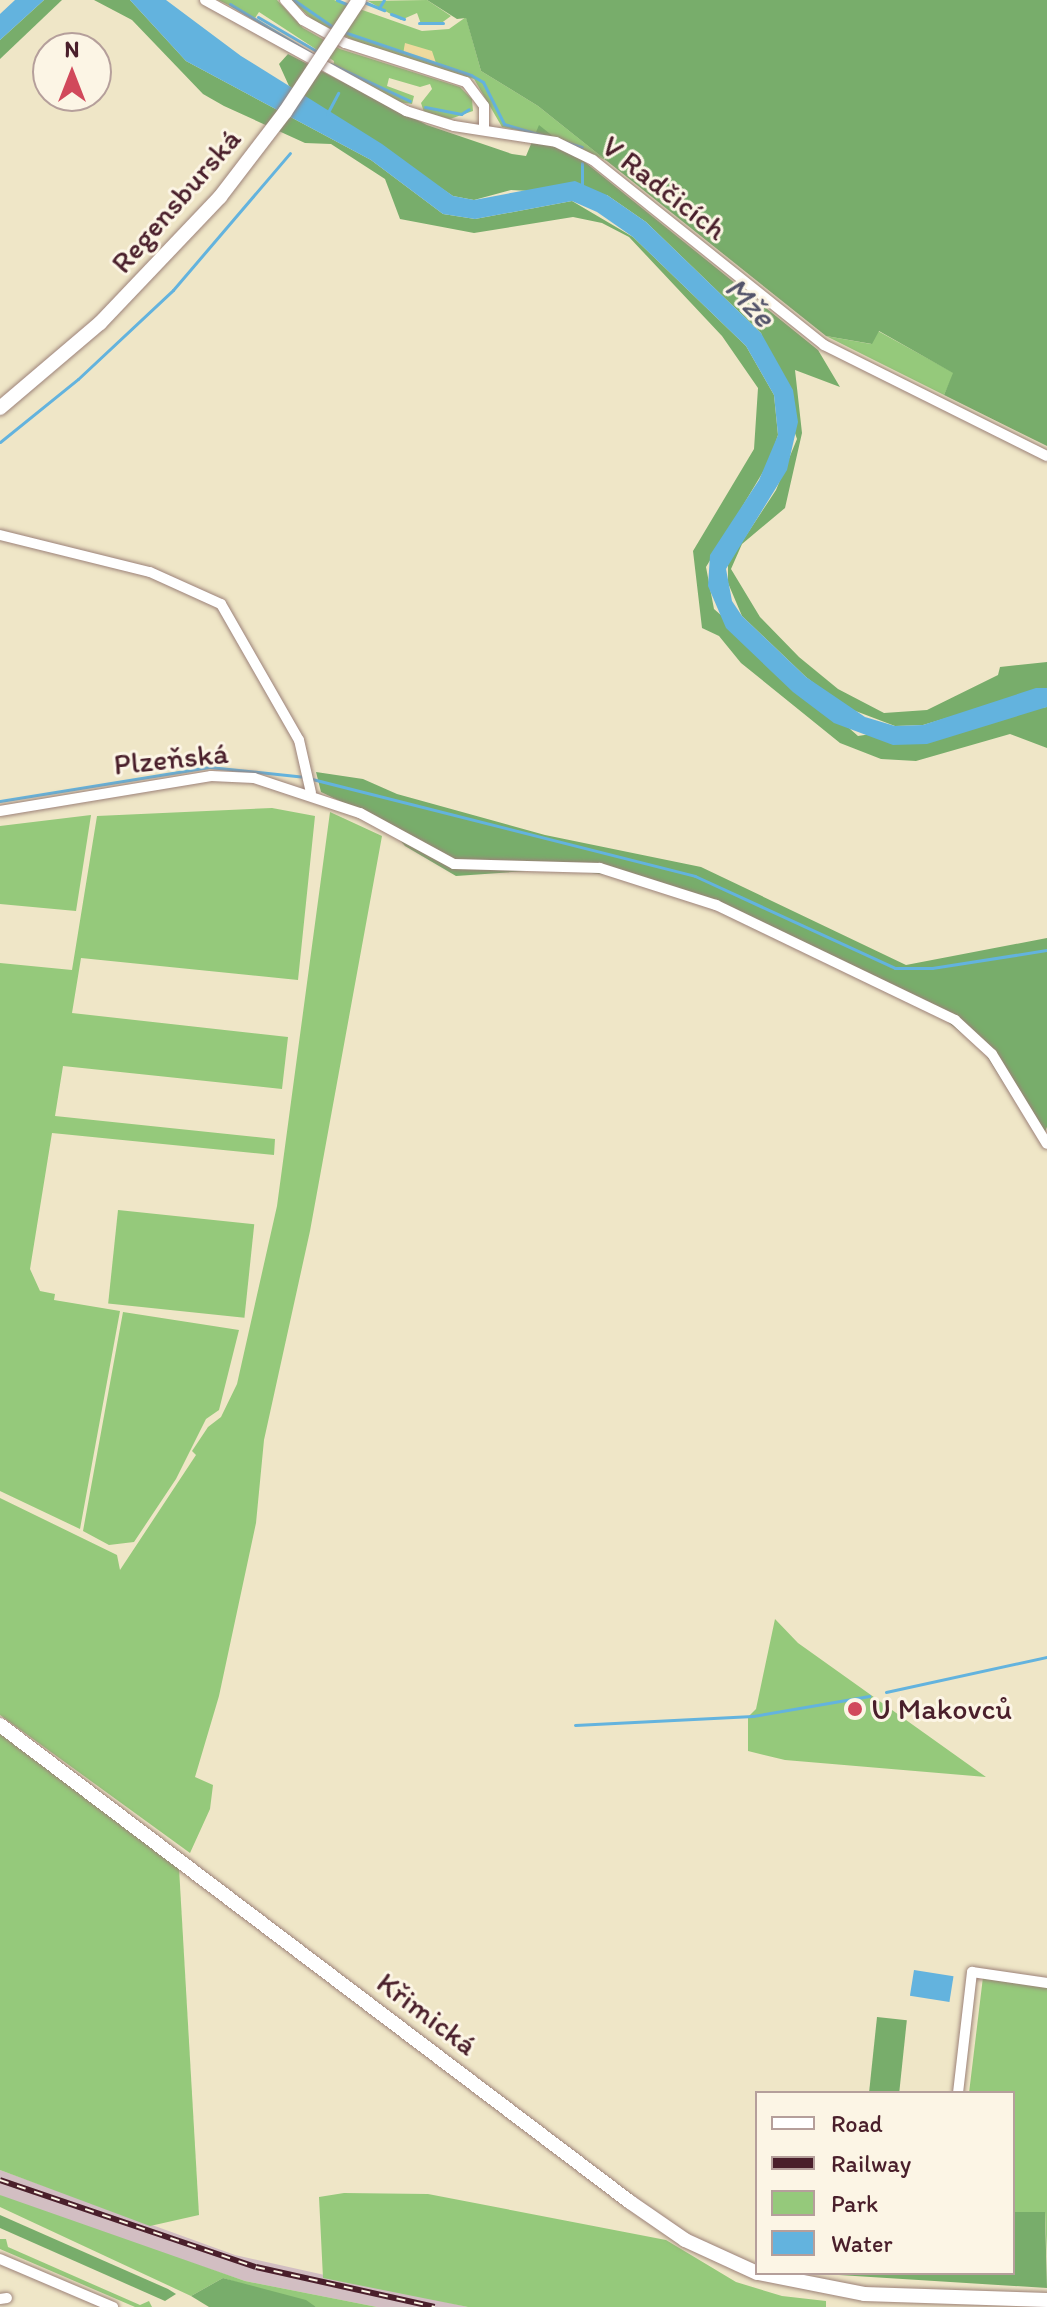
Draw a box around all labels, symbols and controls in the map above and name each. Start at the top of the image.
north arrow [32,32,112,112]
text: N [65,36,79,63]
street label: Regensburská [103,121,249,281]
street label: V Radčicích [595,128,733,248]
water label: Mže [717,269,783,335]
street label: Plzeňská [112,735,230,783]
place label: U Makovců [871,1691,1012,1727]
marker: U Makovců [846,1700,864,1718]
street label: Křimická [370,1965,484,2063]
legend [755,2091,1015,2275]
text: Road [831,2109,883,2138]
text: Railway [831,2149,911,2178]
text: Park [831,2189,878,2218]
text: Water [831,2229,893,2258]

